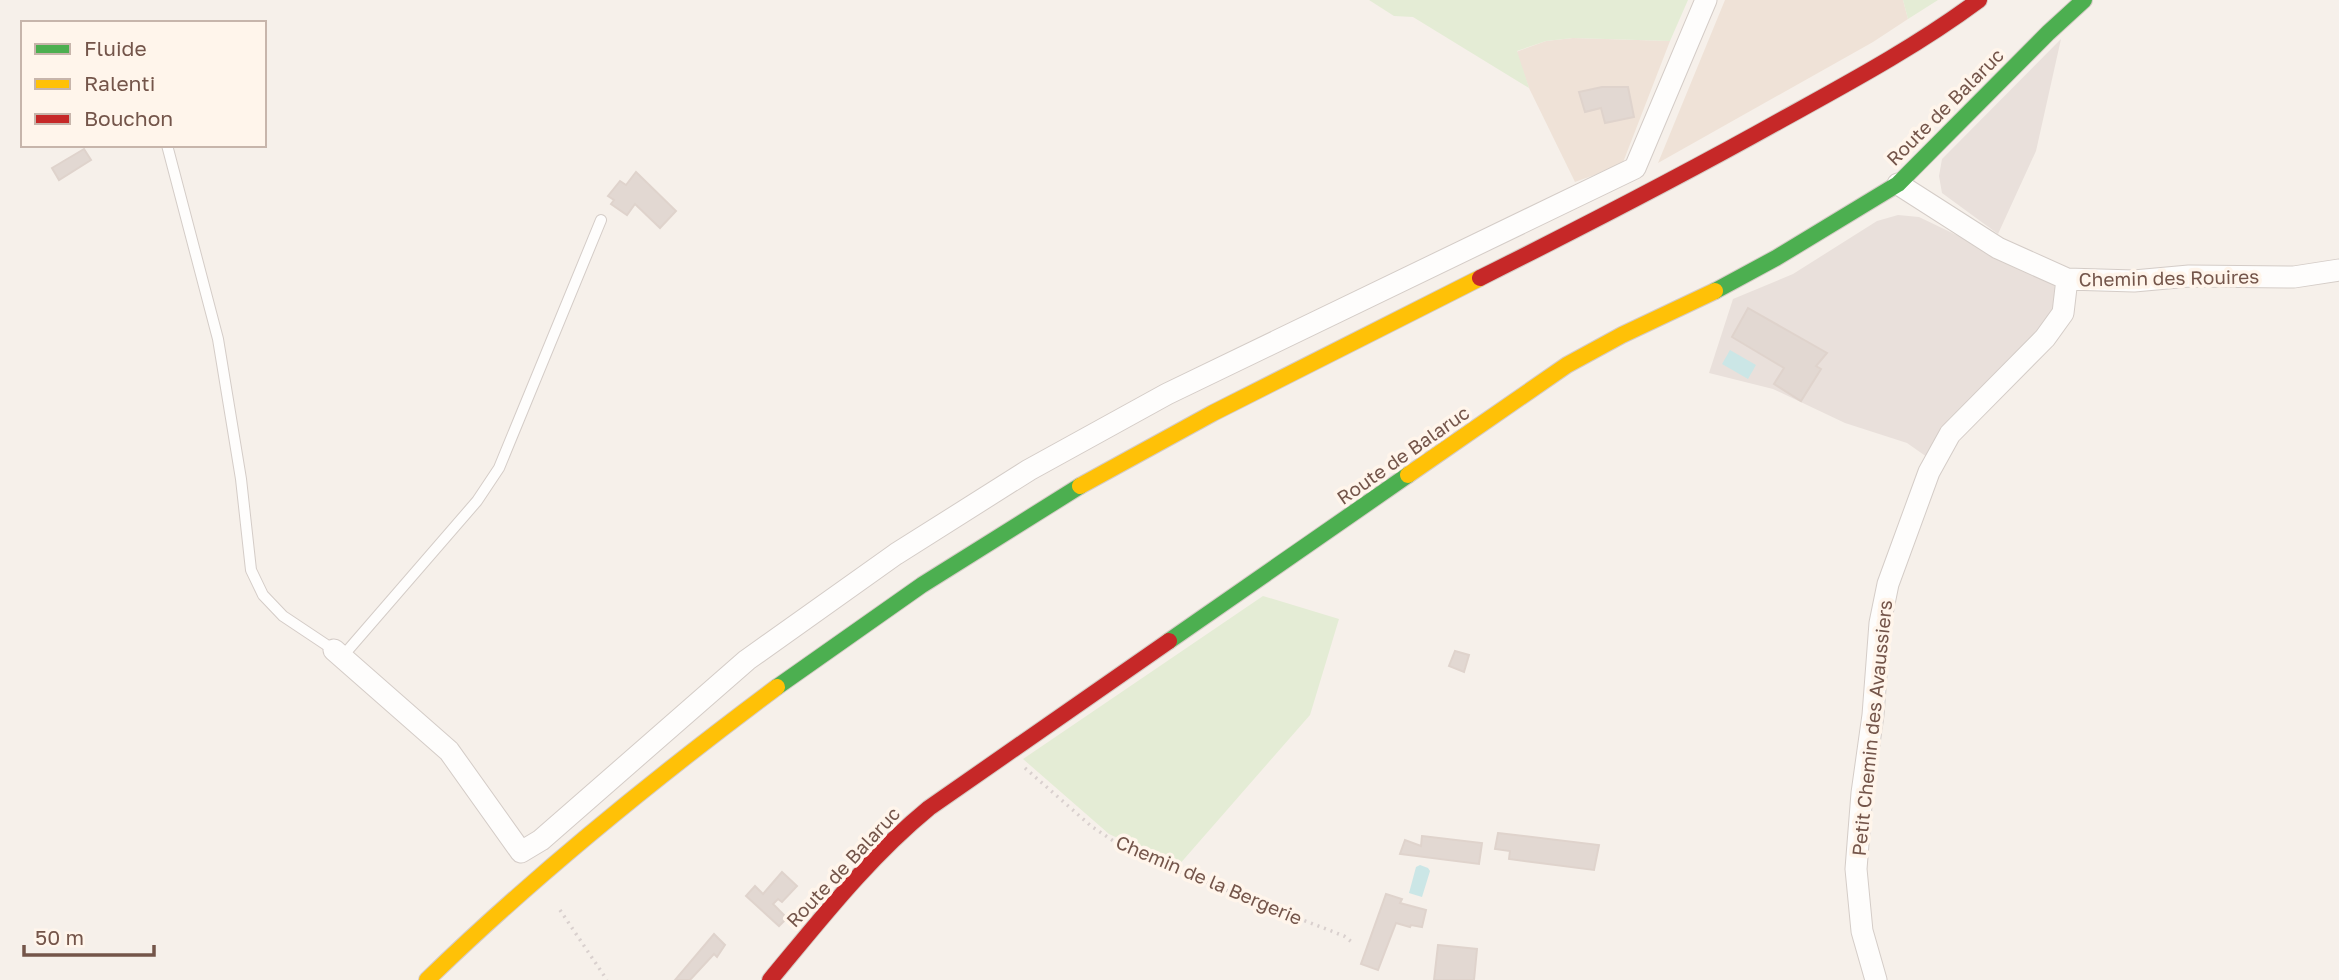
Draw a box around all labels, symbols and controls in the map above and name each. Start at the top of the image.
legend [21,21,266,147]
text: Fluide [84,35,147,61]
street label: Route de Balaruc [1881,43,2008,170]
text: Ralenti [84,70,155,96]
text: Bouchon [84,105,173,131]
street label: Chemin des Rouires [2079,264,2259,291]
street label: Route de Balaruc [1332,400,1473,509]
street label: Petit Chemin des Avaussiers [1847,599,1896,857]
street label: Route de Balaruc [781,802,904,932]
street label: Chemin de la Bergerie [1113,830,1306,929]
scale bar [24,914,154,958]
text: 50 m [35,924,84,950]

